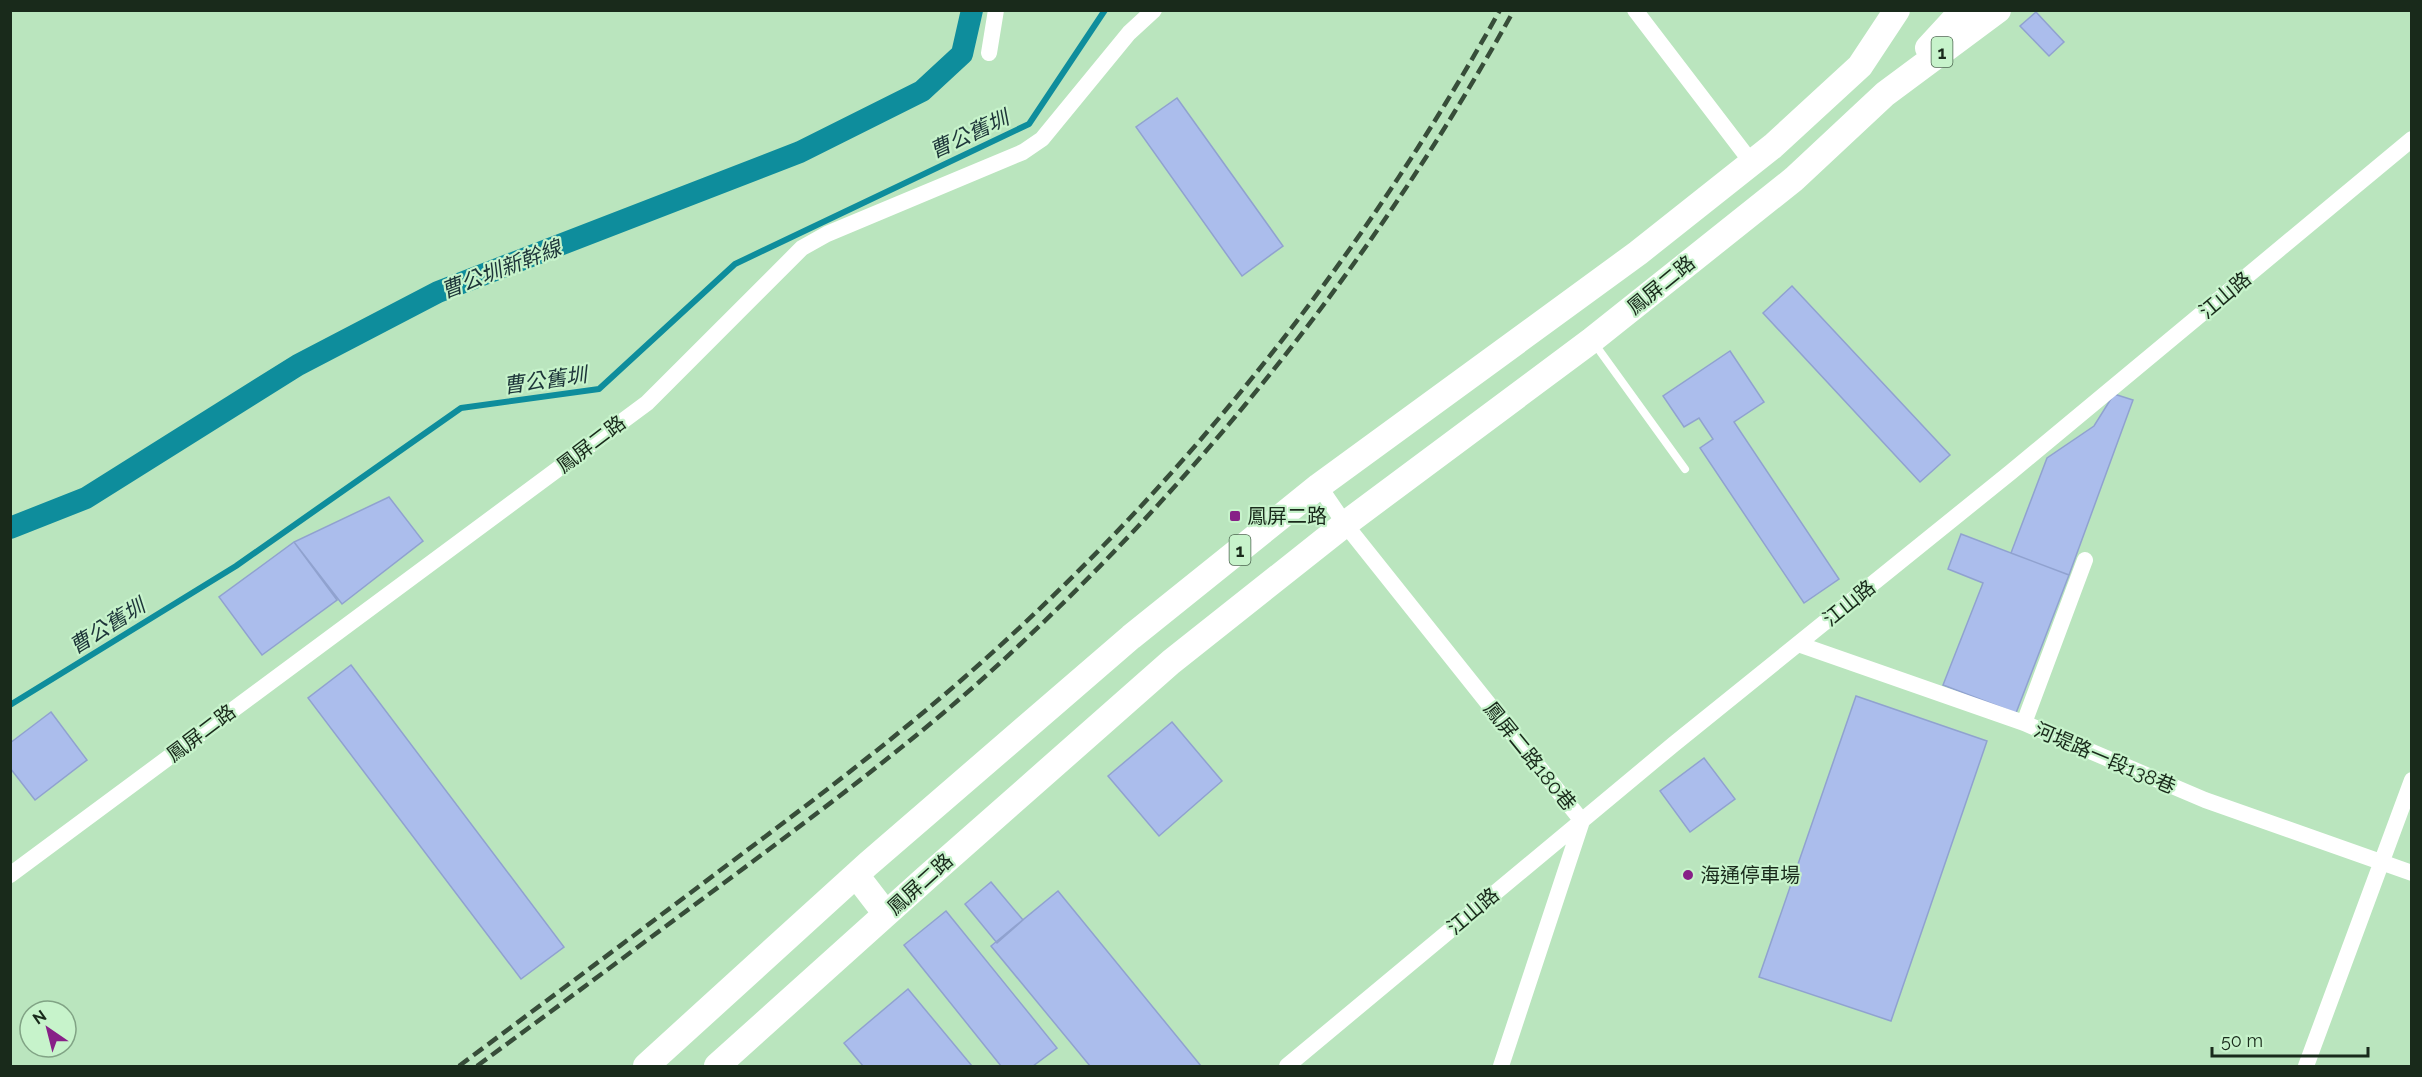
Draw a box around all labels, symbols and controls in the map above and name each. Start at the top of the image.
road number: 1 [1932,37,1952,67]
water label: 曹公舊圳 [926,104,1015,163]
water label: 曹公圳新幹線 [438,234,566,303]
street label: 鳳屏二路 [1622,251,1700,319]
street label: 江山路 [2194,267,2256,323]
water label: 曹公舊圳 [502,361,591,398]
street label: 鳳屏二路 [552,410,630,478]
place label: 鳳屏二路 [1247,504,1327,528]
marker: 鳳屏二路 [1228,509,1242,523]
road number: 1 [1230,535,1250,565]
street label: 江山路 [1818,575,1880,631]
water label: 曹公舊圳 [65,592,152,659]
street label: 鳳屏二路180巷 [1479,697,1581,815]
street label: 鳳屏二路 [162,699,240,767]
street label: 河堤路一段138巷 [2031,717,2179,799]
street label: 鳳屏二路 [882,848,958,920]
place label: 海通停車場 [1700,863,1800,887]
marker: 海通停車場 [1681,868,1695,882]
street label: 江山路 [1442,883,1504,939]
north arrow [18,999,78,1059]
text: N [29,1006,50,1028]
scale bar [2212,1020,2368,1058]
text: 50 m [2221,1030,2263,1051]

